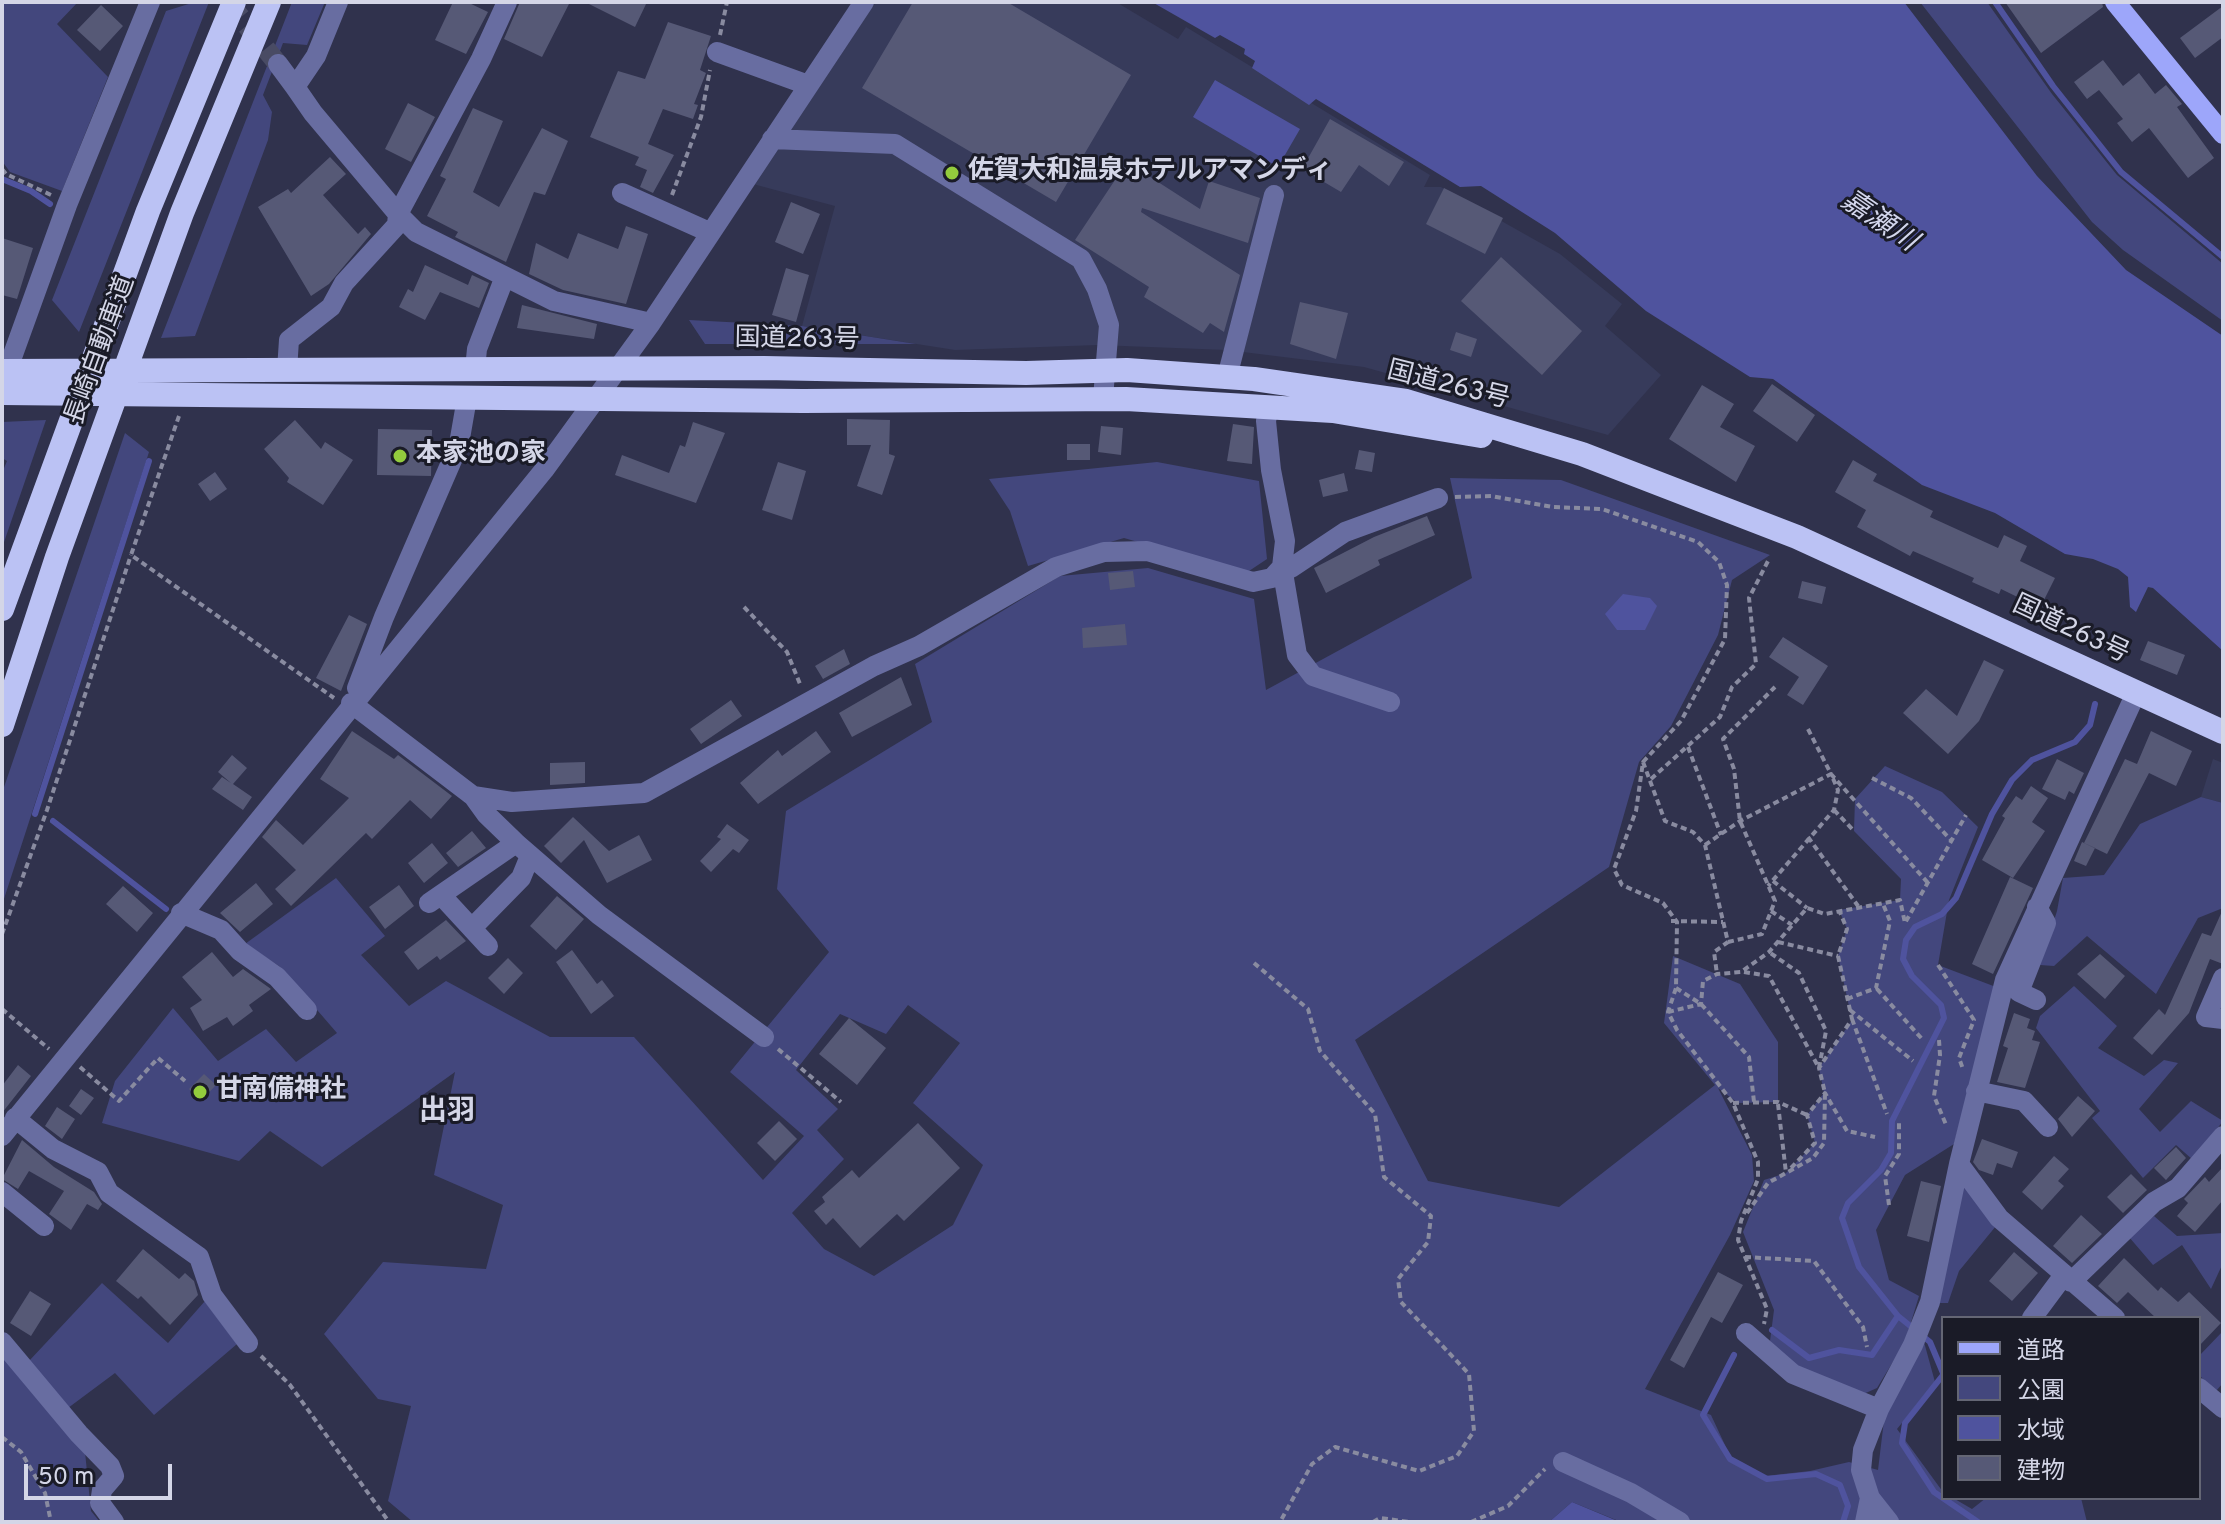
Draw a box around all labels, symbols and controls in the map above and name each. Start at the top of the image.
place label: 佐賀大和温泉ホテルアマンディ [968,157,1332,189]
marker: 佐賀大和温泉ホテルアマンディ [943,164,961,182]
water label: 嘉瀬川 [1834,186,1922,260]
street label: 長崎自動車道 [61,272,143,430]
street label: 国道263号 [734,324,860,358]
street label: 国道263号 [1384,357,1512,417]
place label: 本家池の家 [416,440,546,472]
marker: 本家池の家 [391,447,409,465]
street label: 国道263号 [2007,590,2133,672]
place label: 甘南備神社 [216,1076,346,1108]
marker: 甘南備神社 [191,1083,209,1101]
district label: 出羽 [419,1096,475,1130]
legend [1941,1316,2201,1500]
text: 道路 [2017,1337,2065,1367]
text: 公園 [2017,1377,2065,1407]
text: 水域 [2017,1417,2065,1447]
scale bar [28,1448,176,1498]
text: 建物 [2017,1457,2065,1487]
text: 50 m [38,1463,94,1493]

